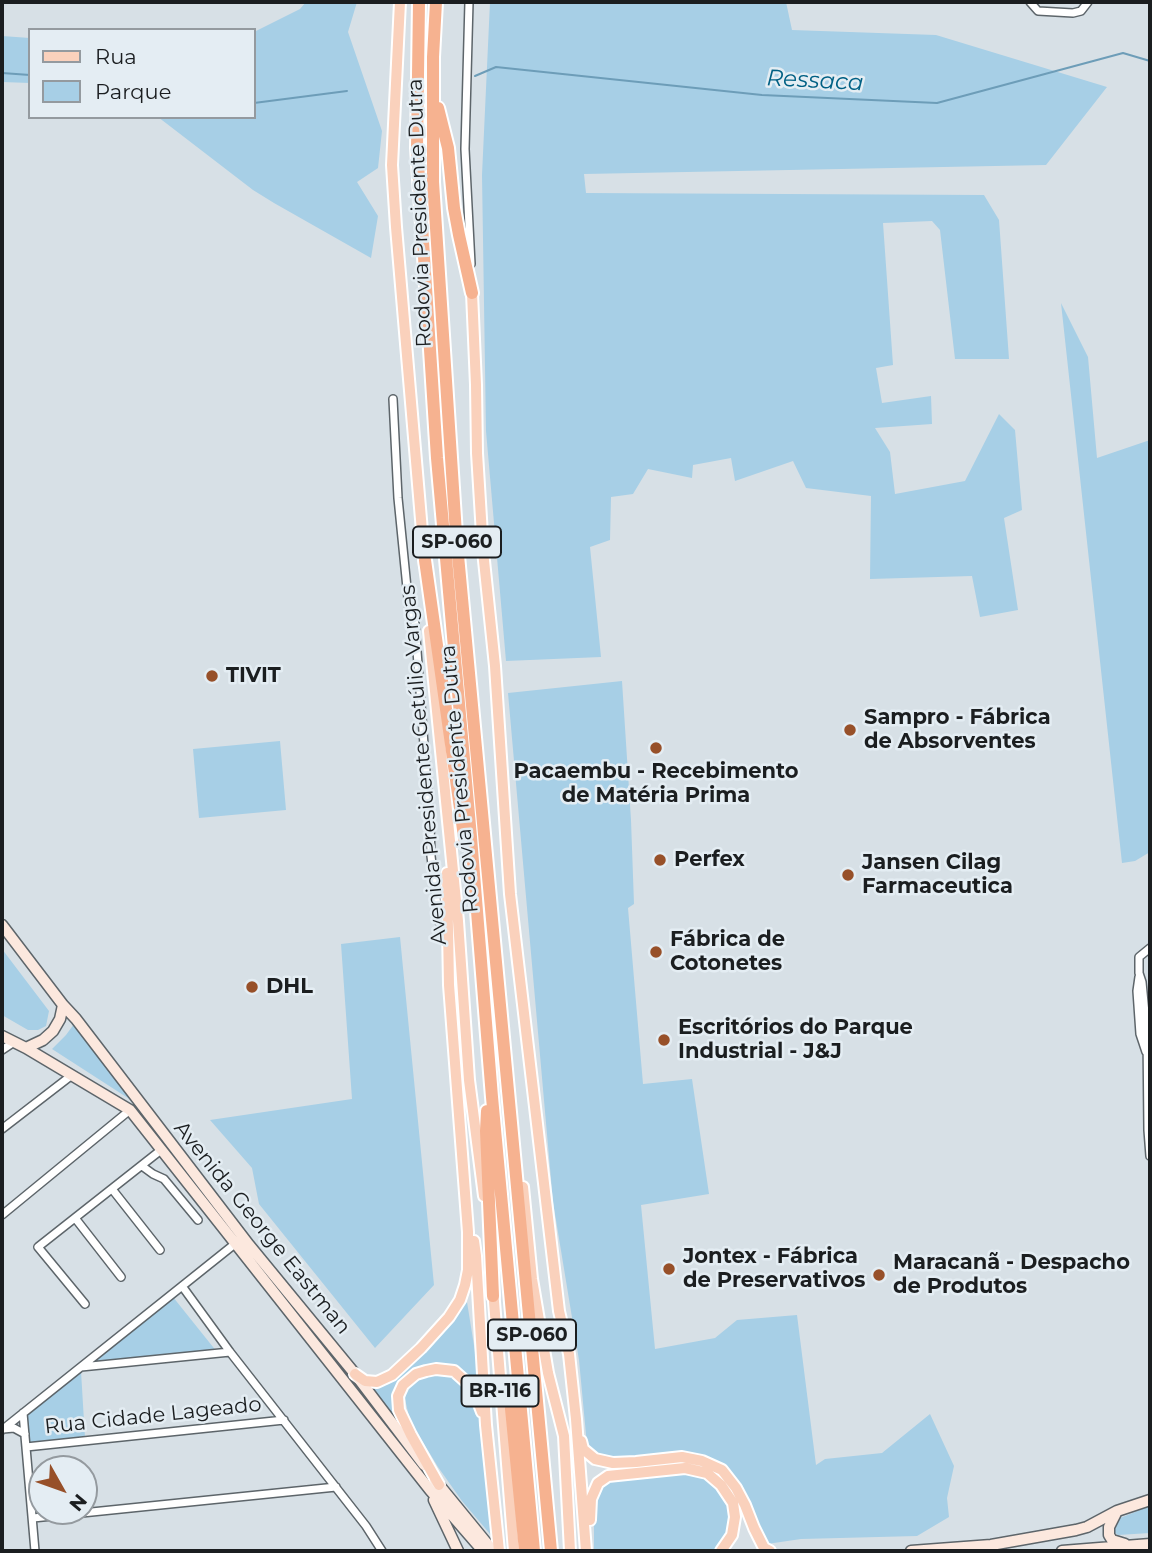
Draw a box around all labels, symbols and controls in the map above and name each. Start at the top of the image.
legend [28,28,256,119]
text: Rua [95,44,137,69]
water label: Ressaca [766,65,864,97]
street label: Rodovia Presidente Dutra [403,78,437,348]
text: Parque [95,79,171,104]
road number: SP-060 [413,526,501,558]
street label: Avenida Presidente Getúlio Vargas [396,584,452,946]
street label: Rodovia Presidente Dutra [436,644,484,914]
place label: TIVIT [226,663,281,689]
marker: TIVIT [204,668,220,684]
place label: Sampro - Fábrica de Absorventes [864,705,1051,755]
marker: Sampro - Fábrica de Absorventes [842,722,858,738]
marker: Pacaembu - Recebimento de Matéria Prima [648,740,664,756]
place label: Pacaembu - Recebimento de Matéria Prima [513,759,799,809]
place label: Perfex [674,847,745,873]
place label: Jansen Cilag Farmaceutica [862,850,1013,900]
marker: Perfex [652,852,668,868]
marker: Jansen Cilag Farmaceutica [840,867,856,883]
place label: Fábrica de Cotonetes [670,927,785,977]
marker: Fábrica de Cotonetes [648,944,664,960]
place label: DHL [266,974,313,1000]
marker: DHL [244,979,260,995]
place label: Escritórios do Parque Industrial - J&J [678,1015,913,1065]
marker: Escritórios do Parque Industrial - J&J [656,1032,672,1048]
street label: Avenida George Eastman [168,1116,356,1340]
place label: Jontex - Fábrica de Preservativos [683,1244,865,1294]
place label: Maracanã - Despacho de Produtos [893,1250,1130,1300]
marker: Jontex - Fábrica de Preservativos [661,1261,677,1277]
marker: Maracanã - Despacho de Produtos [871,1267,887,1283]
road number: SP-060 [488,1320,576,1350]
road number: BR-116 [462,1376,538,1406]
street label: Rua Cidade Lageado [43,1392,263,1440]
north arrow [28,1455,98,1525]
text: N [64,1489,92,1516]

